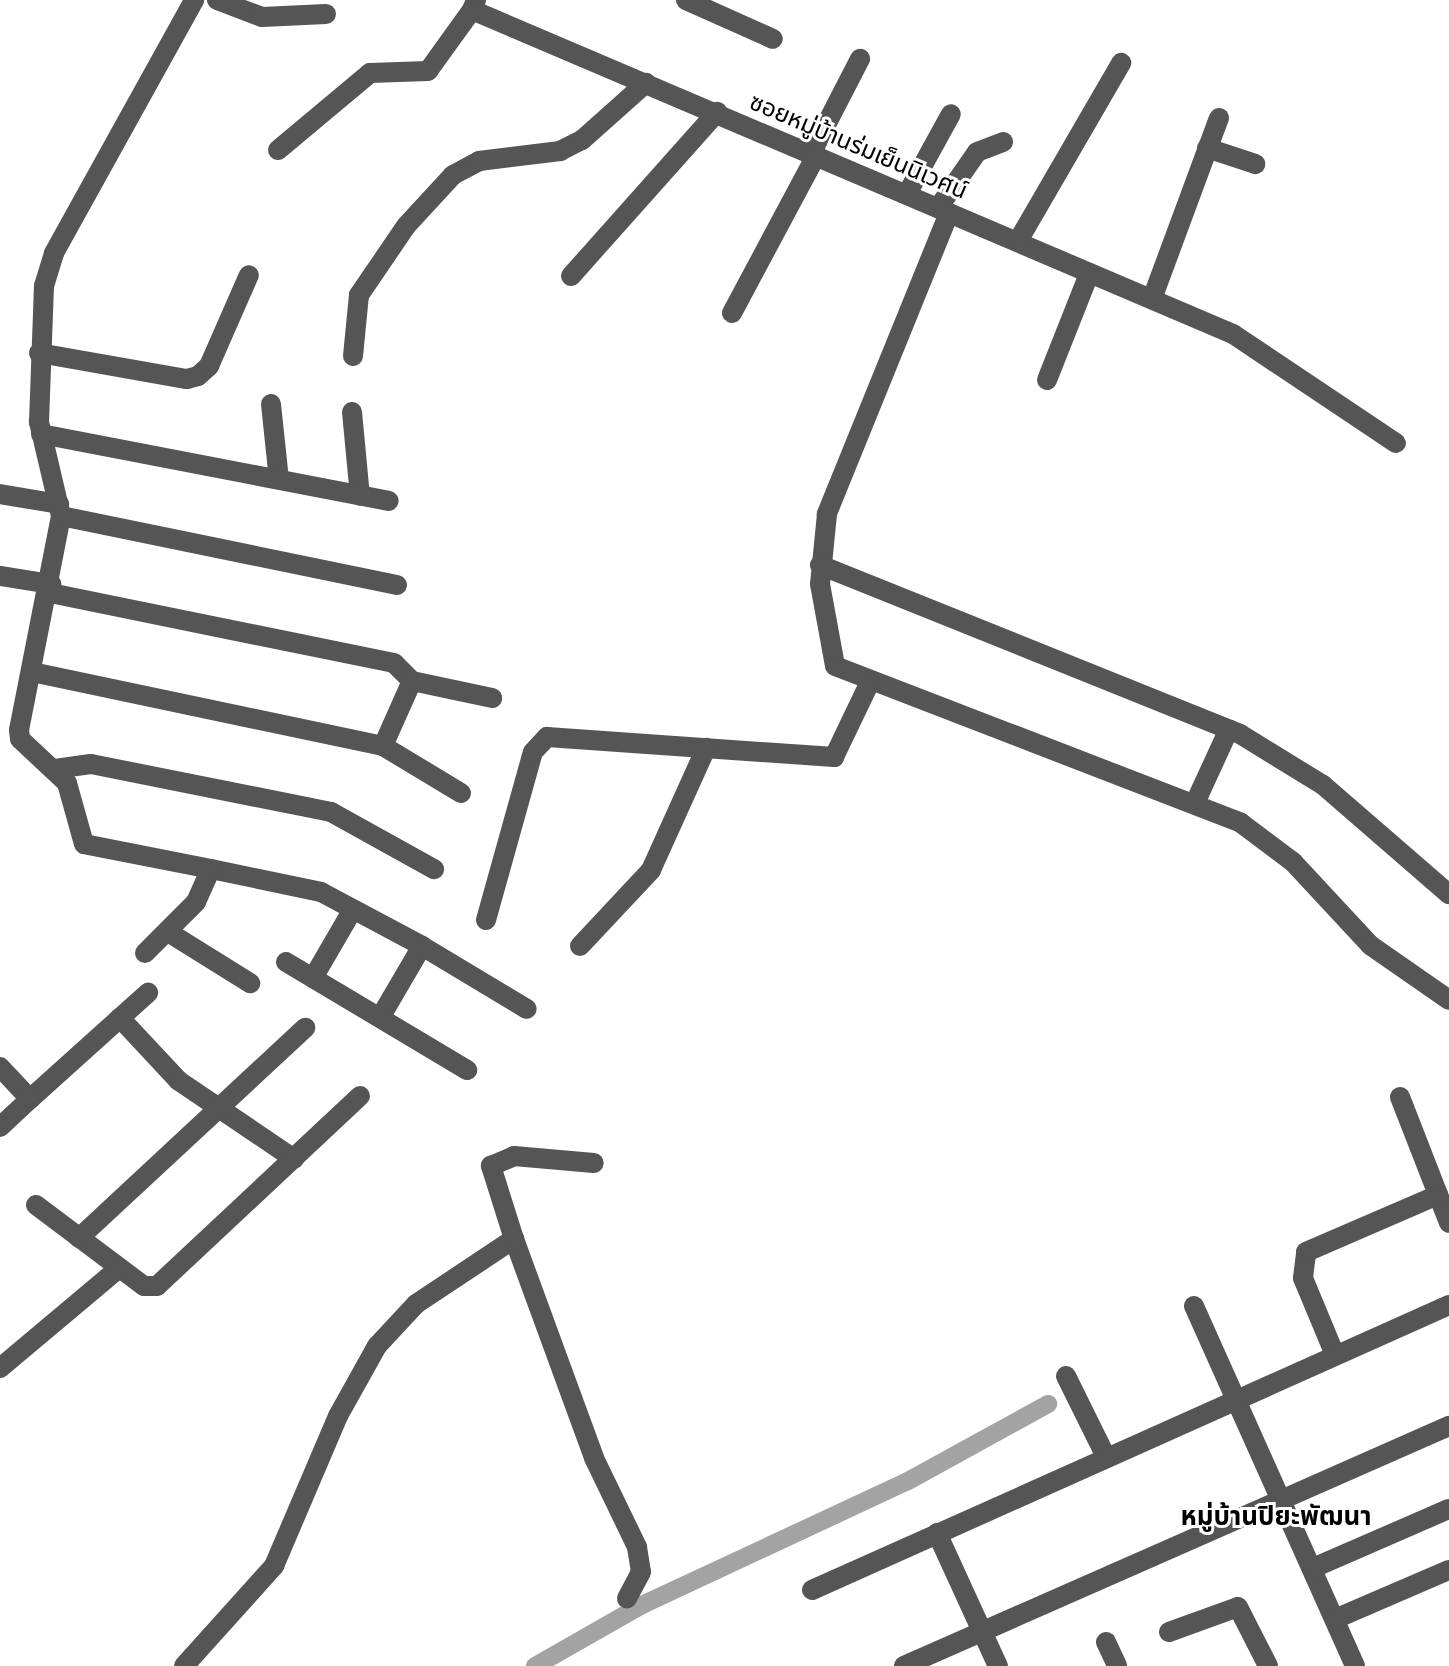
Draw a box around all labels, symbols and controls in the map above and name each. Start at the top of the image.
street label: ซอยหมู่บ้านร่มเย็นนิเวศน์ [746,86,972,204]
district label: หมู่บ้านปิยะพัฒนา [1180,1500,1372,1532]

